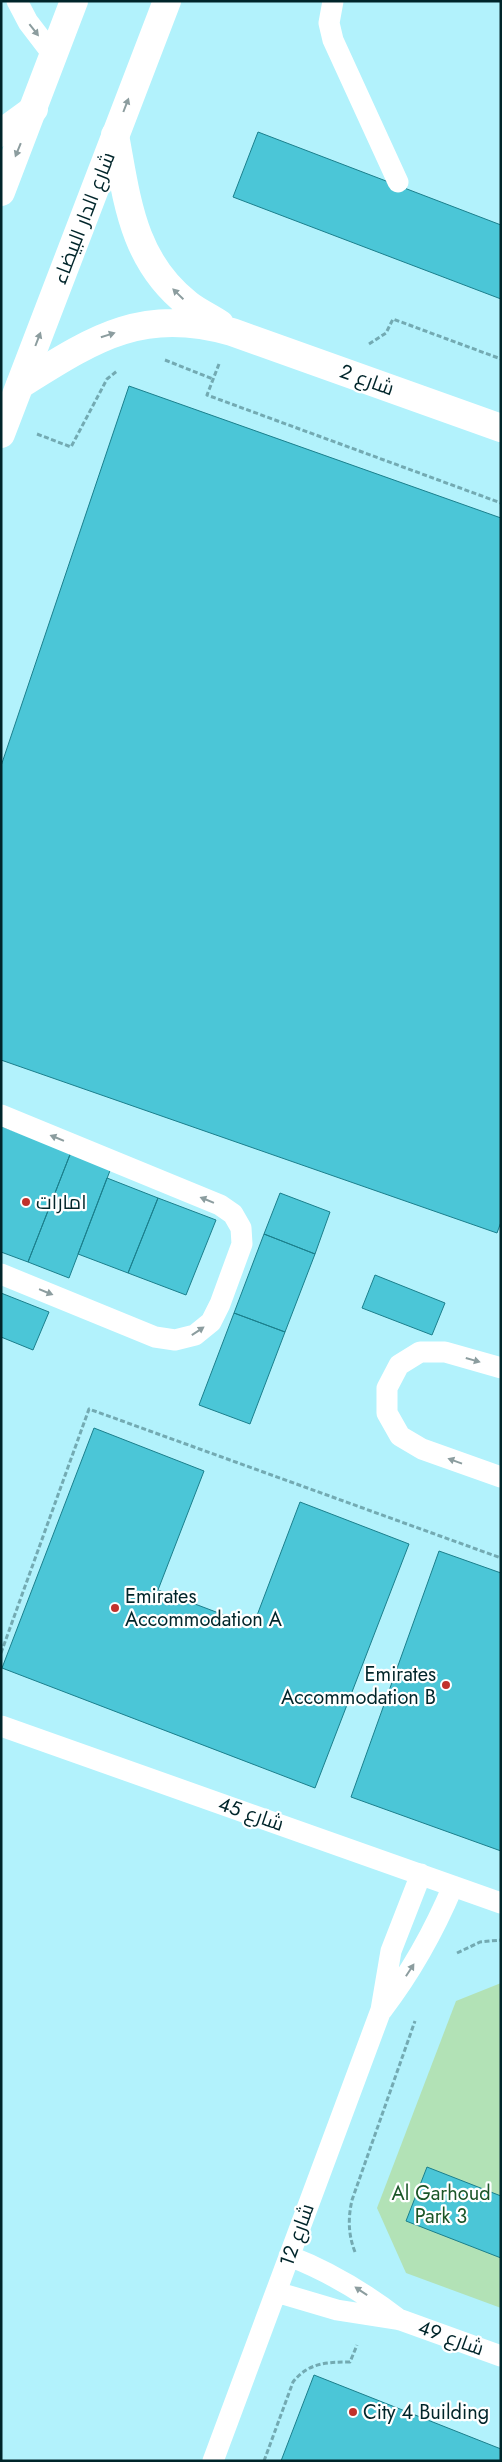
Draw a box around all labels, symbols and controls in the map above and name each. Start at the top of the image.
one-way arrow [28,23,39,36]
one-way arrow [123,98,131,113]
one-way arrow [13,143,21,158]
street label: شارع الدار البيضاء [45,148,123,288]
one-way arrow [172,288,184,300]
one-way arrow [34,331,42,346]
one-way arrow [101,331,116,338]
street label: شارع 2 [336,357,398,403]
one-way arrow [49,1134,64,1142]
place label: امارات [36,1188,87,1217]
one-way arrow [200,1195,214,1203]
marker: امارات [20,1196,32,1208]
one-way arrow [39,1289,53,1297]
one-way arrow [191,1326,204,1336]
one-way arrow [466,1357,481,1365]
one-way arrow [447,1457,462,1465]
place label: Emirates Accommodation A [125,1582,283,1634]
marker: Emirates Accommodation A [109,1602,121,1614]
place label: Emirates Accommodation B [281,1660,436,1712]
marker: Emirates Accommodation B [440,1679,452,1691]
street label: شارع 45 [214,1789,288,1839]
one-way arrow [405,1964,415,1977]
park label: Al Garhoud Park 3 [391,2179,491,2231]
street label: شارع 12 [272,2199,322,2271]
one-way arrow [354,2286,368,2296]
street label: شارع 49 [414,2313,488,2363]
place label: City 4 Building [363,2398,489,2427]
marker: City 4 Building [347,2406,359,2418]

